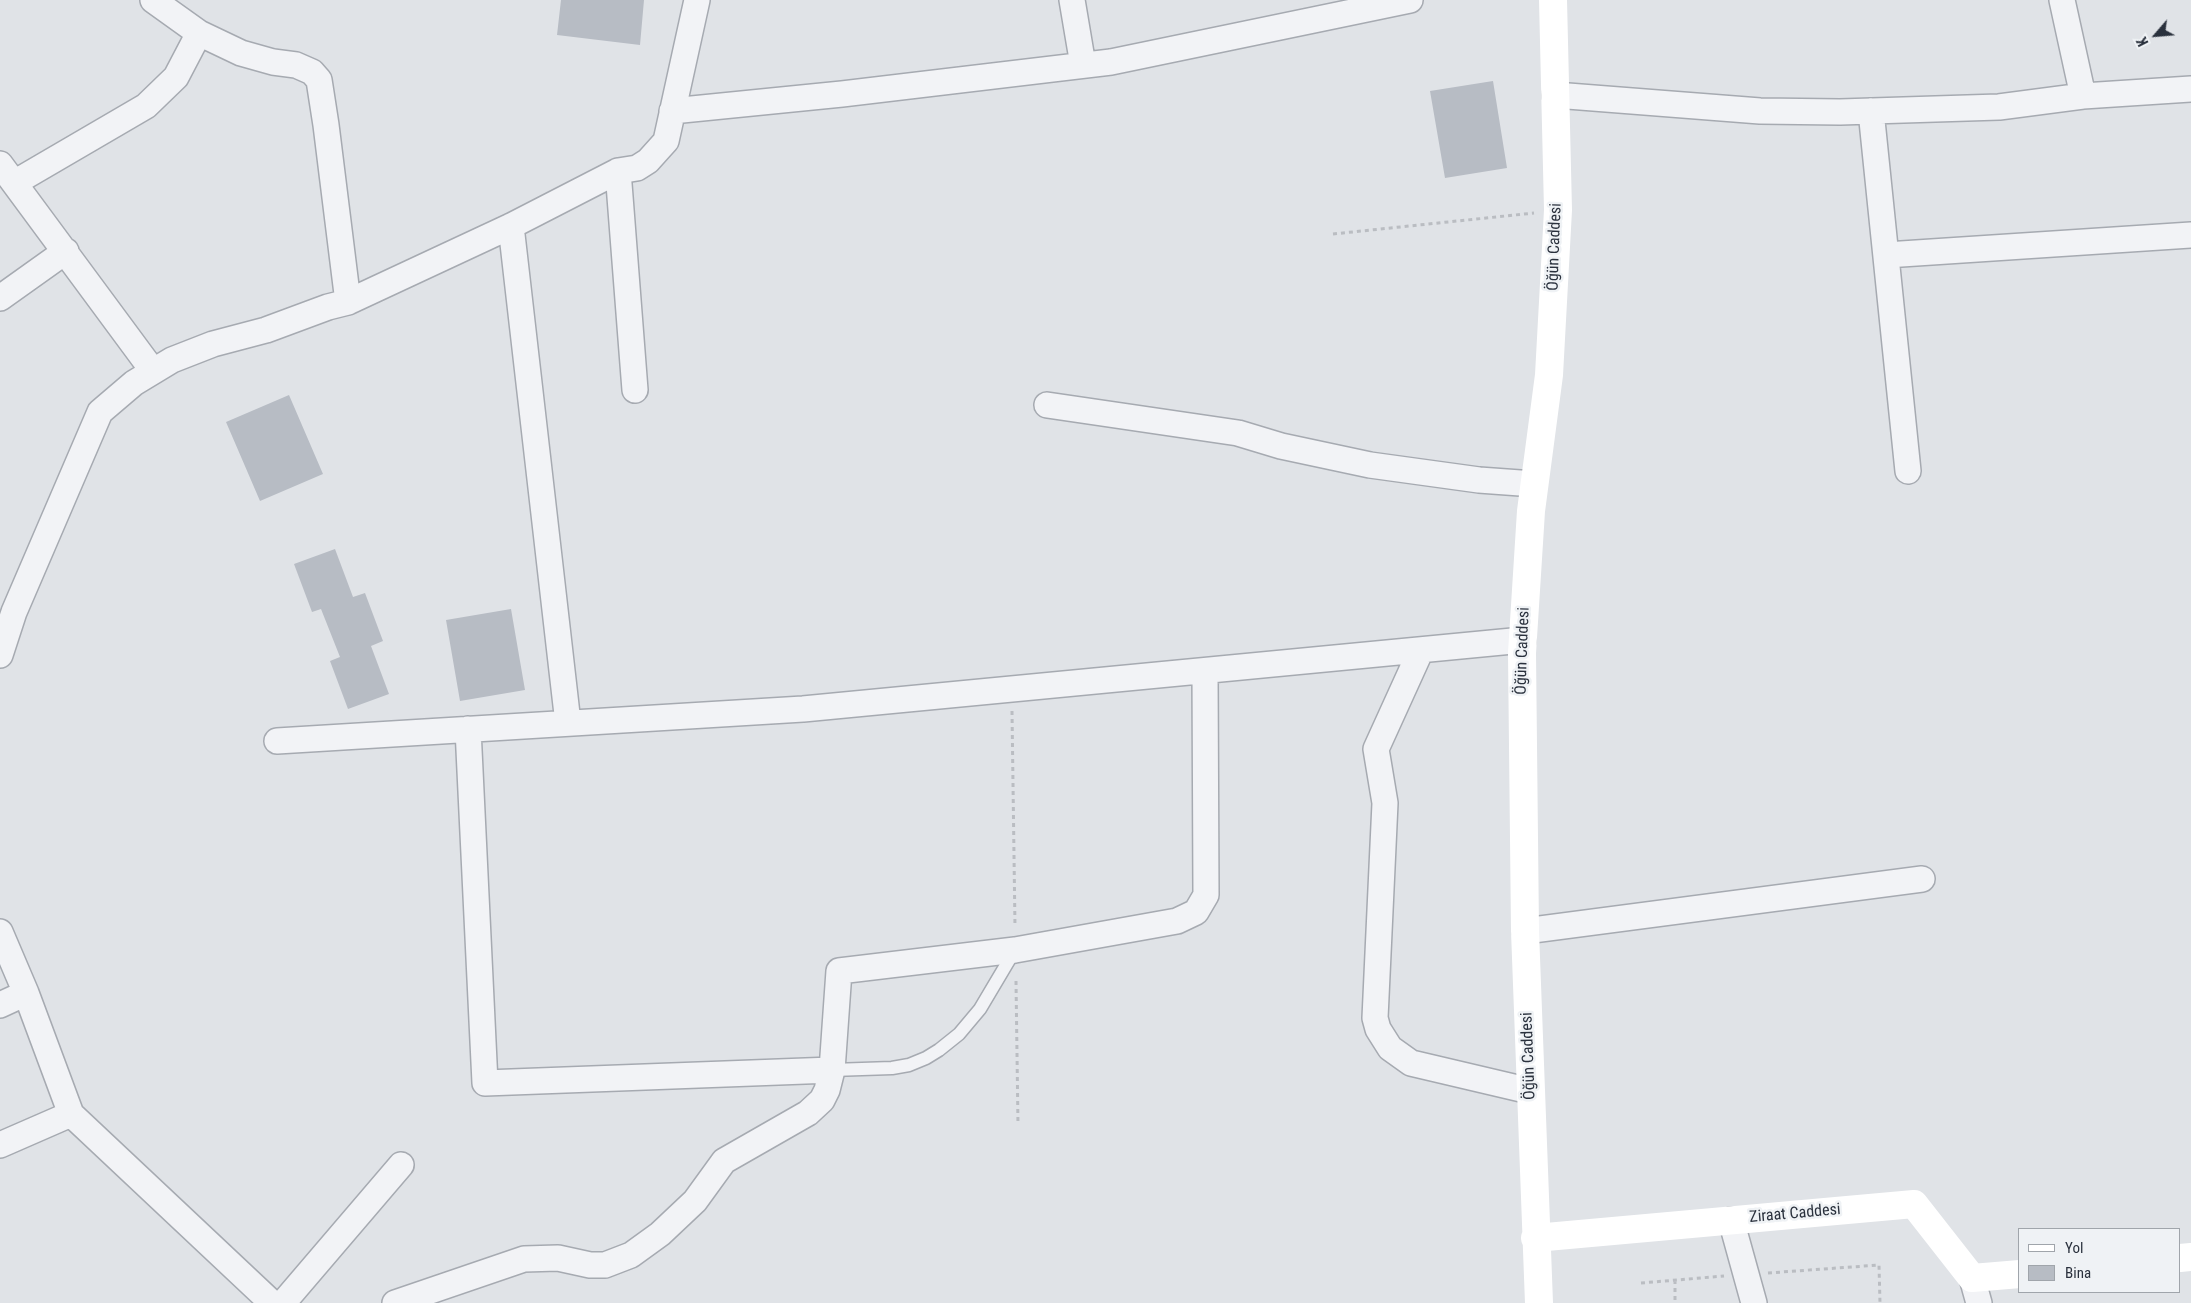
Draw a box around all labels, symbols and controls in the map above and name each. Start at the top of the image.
north arrow [2131,10,2181,60]
text: K [2134,35,2152,49]
street label: Öğün Caddesi [1544,203,1566,291]
street label: Öğün Caddesi [1512,607,1534,695]
street label: Öğün Caddesi [1518,1012,1540,1100]
street label: Ziraat Caddesi [1749,1200,1841,1228]
legend [2018,1228,2181,1293]
text: Yol [2065,1239,2083,1257]
text: Bina [2065,1264,2091,1282]

